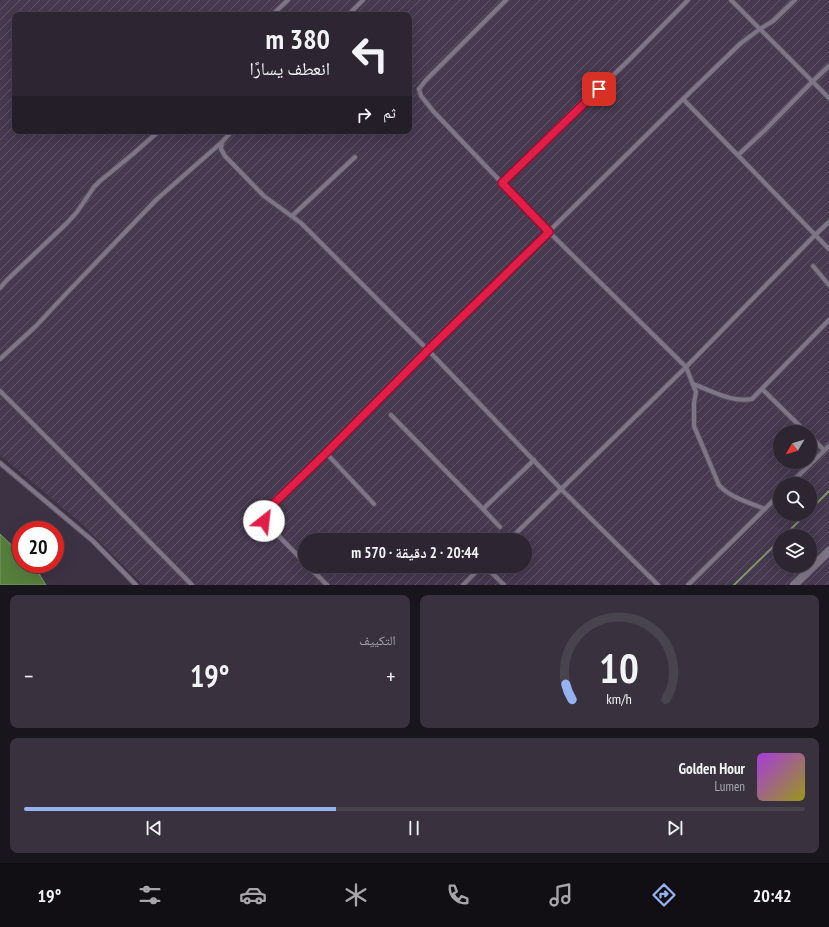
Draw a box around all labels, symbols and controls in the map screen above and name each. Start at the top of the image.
text: 380 m [266,20,330,57]
icon: left [344,28,396,80]
text: انعطف يسارًا [250,57,330,80]
pin [582,72,616,106]
icon: arrive [588,78,610,100]
text: ثم [383,103,396,122]
icon: right [353,104,375,126]
north arrow [773,425,817,469]
map controls [773,425,817,573]
button: search [773,477,817,521]
position arrow [243,500,285,542]
speed limit sign: 20 [12,521,64,573]
button: layers [773,529,817,573]
text: 20:44 · 2 دقيقة · 570 m [351,543,479,562]
text: التكييف [359,632,396,649]
text: 10 [599,640,639,693]
text: 19° [190,656,230,695]
text: − [24,662,33,690]
text: + [386,662,395,690]
text: km/h [607,688,632,707]
text: Golden Hour [678,759,745,778]
text: Lumen [715,778,745,795]
icon: previous [143,817,165,839]
icon: pause [403,817,425,839]
icon: next [664,817,686,839]
icon: filters [136,881,164,909]
icon: car [239,881,267,909]
icon: climate [342,881,370,909]
icon: phone [444,881,472,909]
icon: music [547,881,575,909]
icon: directions [650,881,678,909]
text: 19° [37,884,61,907]
text: 20:42 [753,884,792,907]

